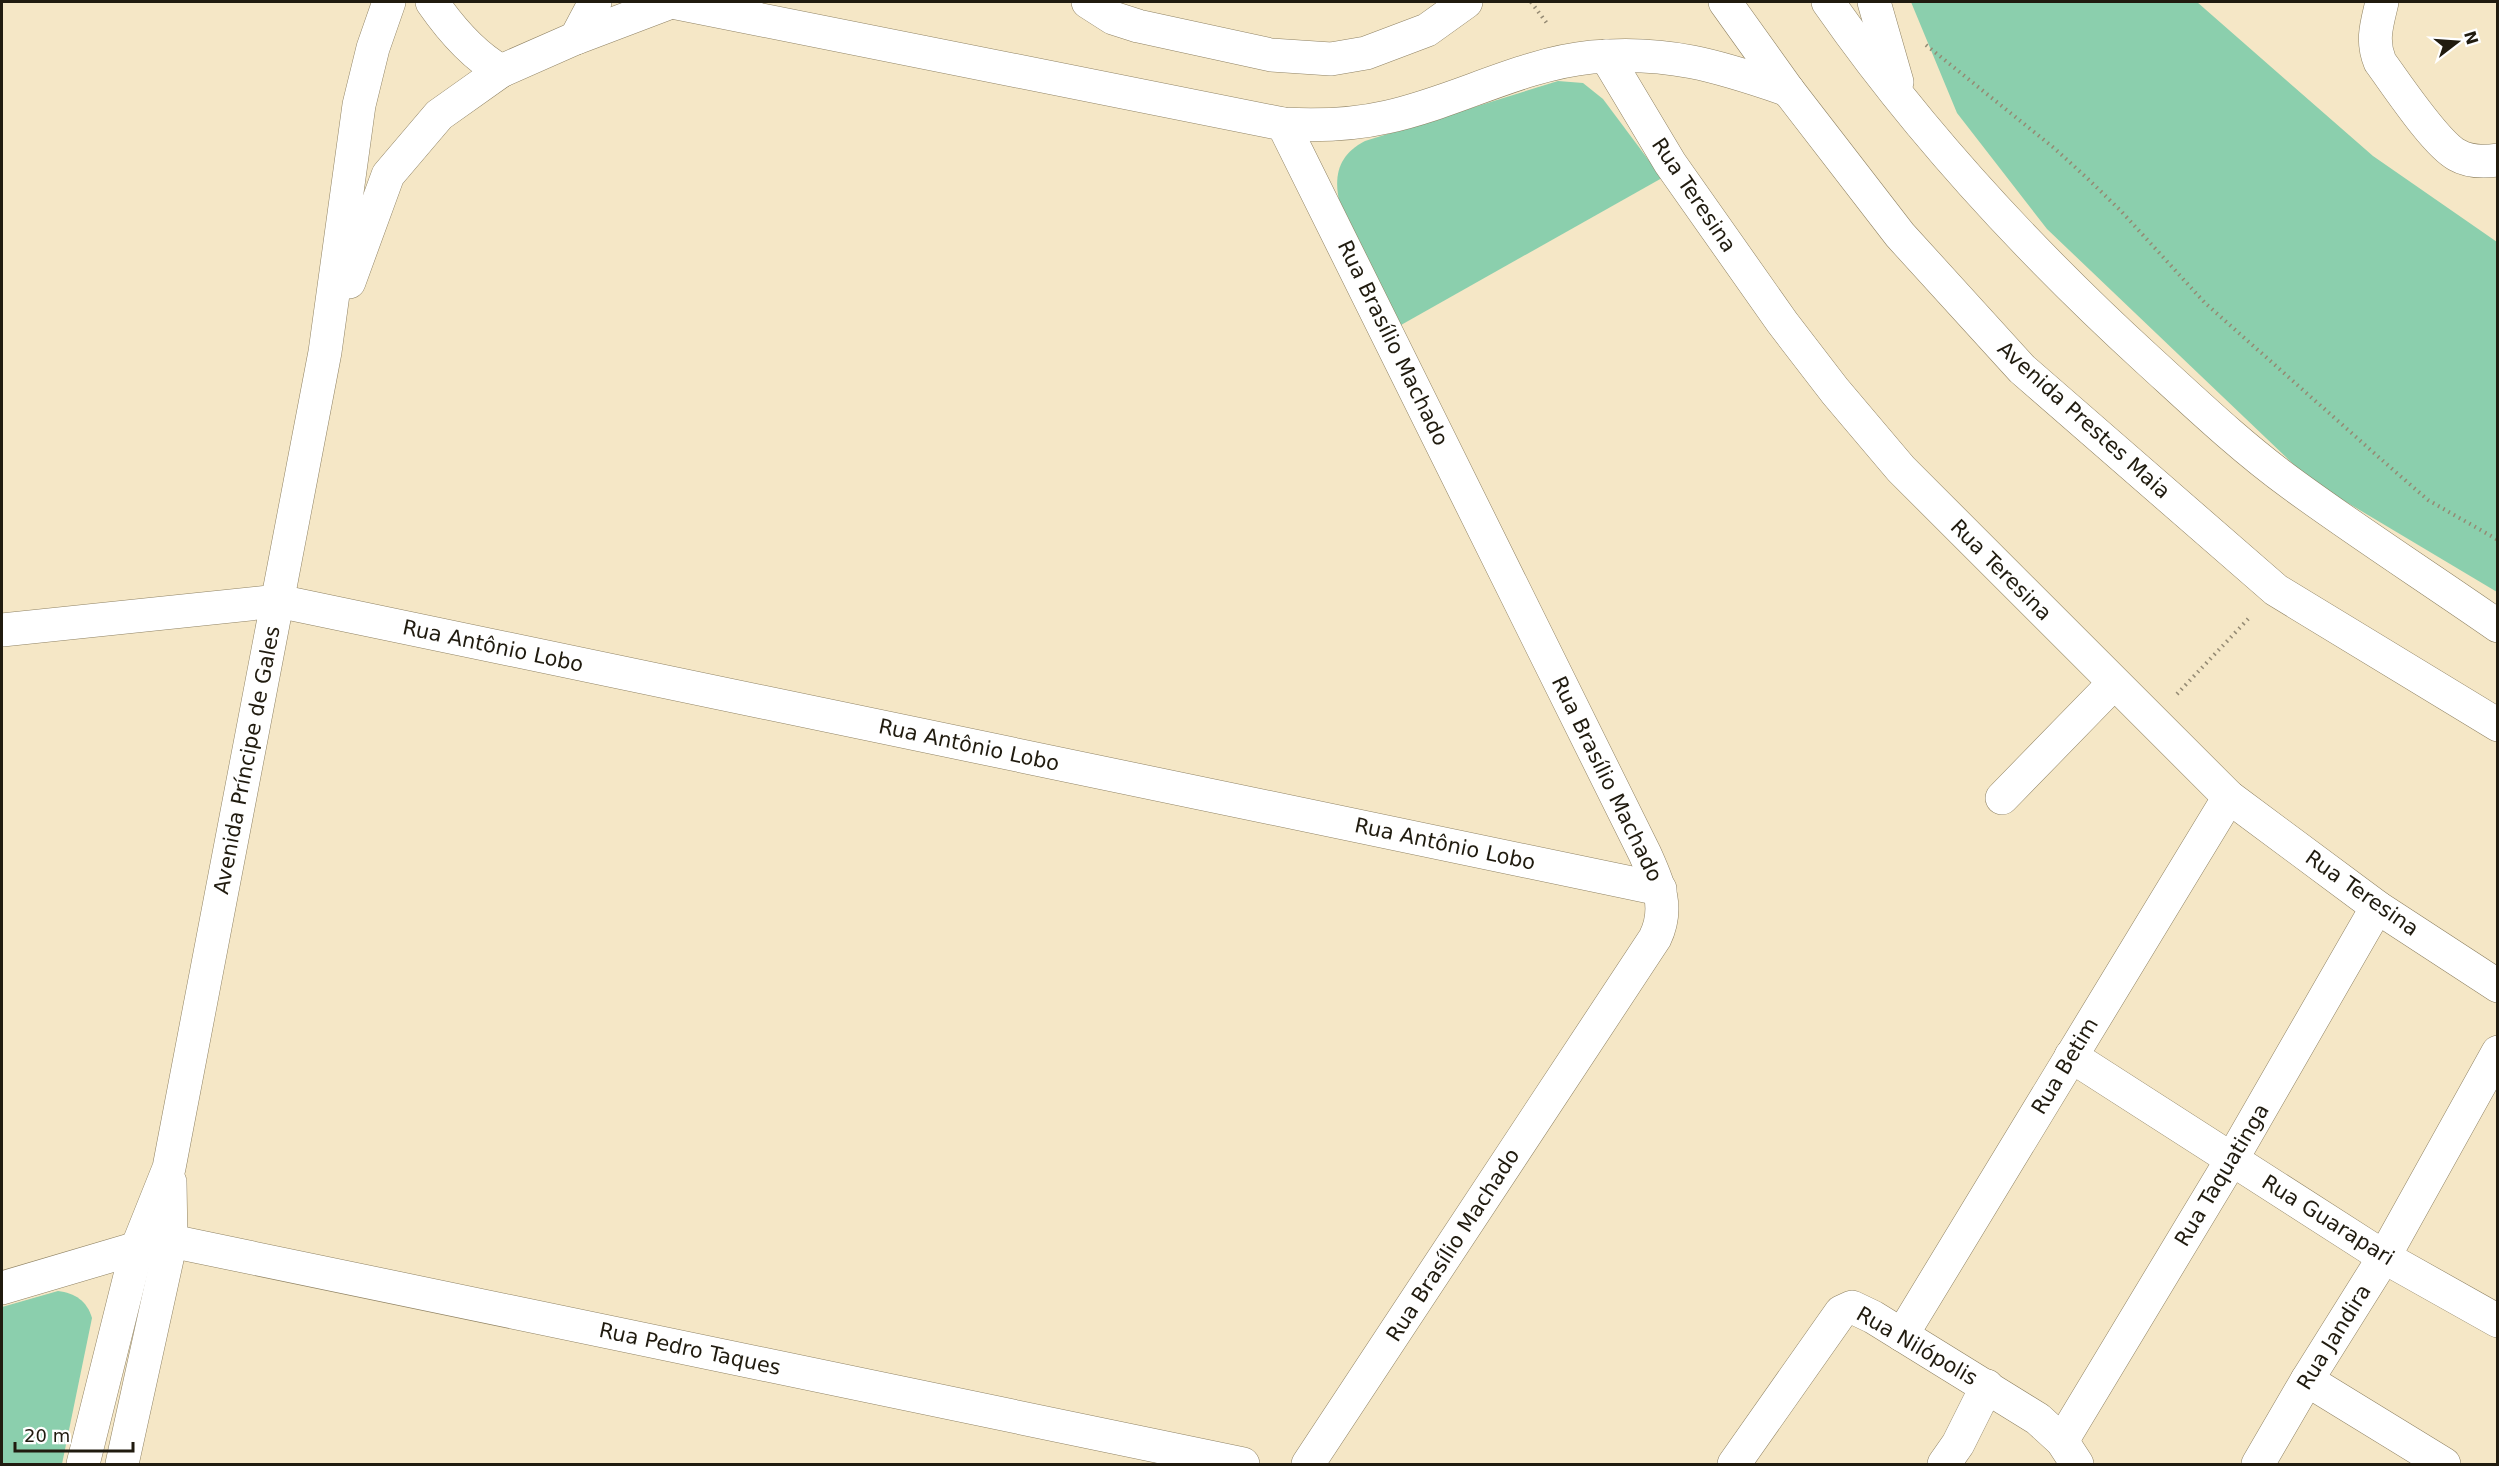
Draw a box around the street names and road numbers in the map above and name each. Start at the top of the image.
street label: Rua Teresina [1647,133,1741,257]
street label: Rua Brasílio Machado [1333,236,1453,450]
street label: Avenida Prestes Maia [1993,336,2175,504]
street label: Rua Teresina [1946,515,2056,625]
street label: Rua Antônio Lobo [400,615,586,677]
street label: Avenida Príncipe de Gales [209,624,285,896]
street label: Rua Brasílio Machado [1547,672,1667,886]
street label: Rua Antônio Lobo [876,714,1062,776]
street label: Rua Antônio Lobo [1352,813,1538,875]
street label: Rua Teresina [2301,845,2423,941]
street label: Rua Betim [2027,1013,2103,1119]
street label: Rua Taquatinga [2170,1099,2274,1251]
street label: Rua Brasílio Machado [1382,1144,1524,1346]
street label: Rua Guarapari [2258,1170,2398,1270]
street label: Rua Jandira [2292,1280,2376,1394]
street label: Rua Nilópolis [1852,1302,1982,1390]
street label: Rua Pedro Taques [597,1318,783,1380]

